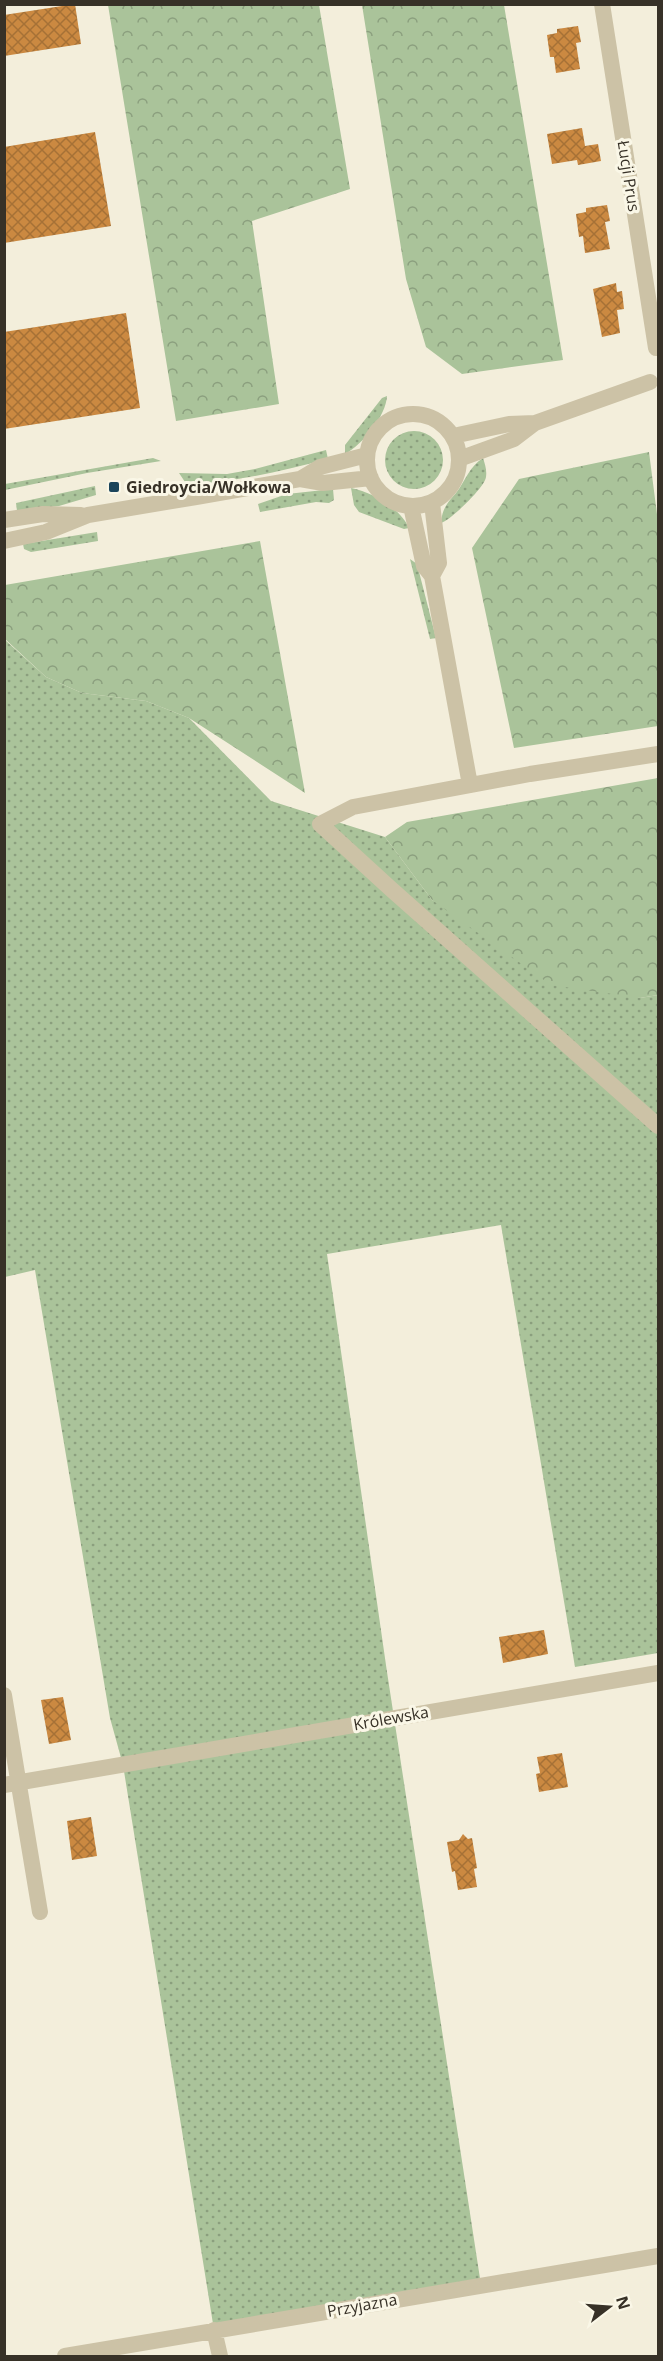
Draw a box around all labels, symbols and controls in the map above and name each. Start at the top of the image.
street label: Łucji Prus [613,139,645,213]
place label: Giedroycia/Wołkowa [126,476,291,498]
marker: Giedroycia/Wołkowa [107,480,121,494]
street label: Królewska [352,1701,430,1735]
north arrow [579,2277,639,2337]
street label: Przyjazna [325,2288,399,2322]
text: N [611,2293,636,2312]

